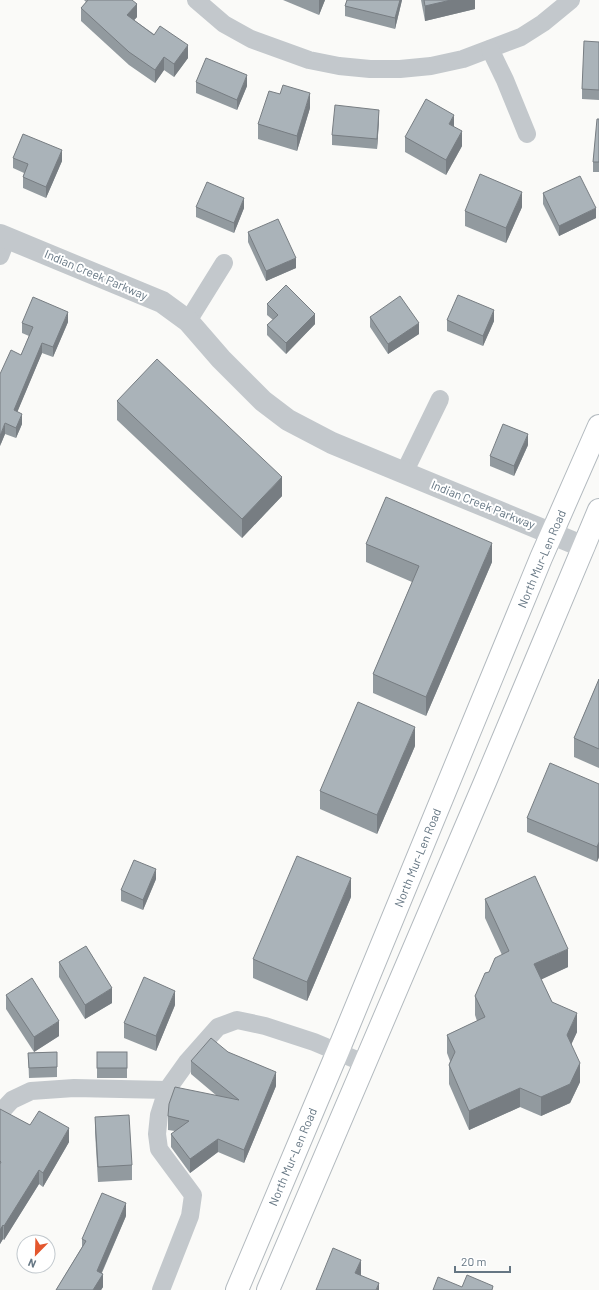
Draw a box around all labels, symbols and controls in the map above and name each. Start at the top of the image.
street label: Indian Creek Parkway [43,246,150,302]
street label: Indian Creek Parkway [429,477,538,531]
street label: North Mur-Len Road [514,508,568,610]
street label: North Mur-Len Road [391,806,443,909]
street label: North Mur-Len Road [265,1106,319,1208]
north arrow [16,1234,56,1274]
scale bar [455,1248,510,1274]
text: 20 m [461,1254,487,1268]
text: N [26,1256,38,1271]

